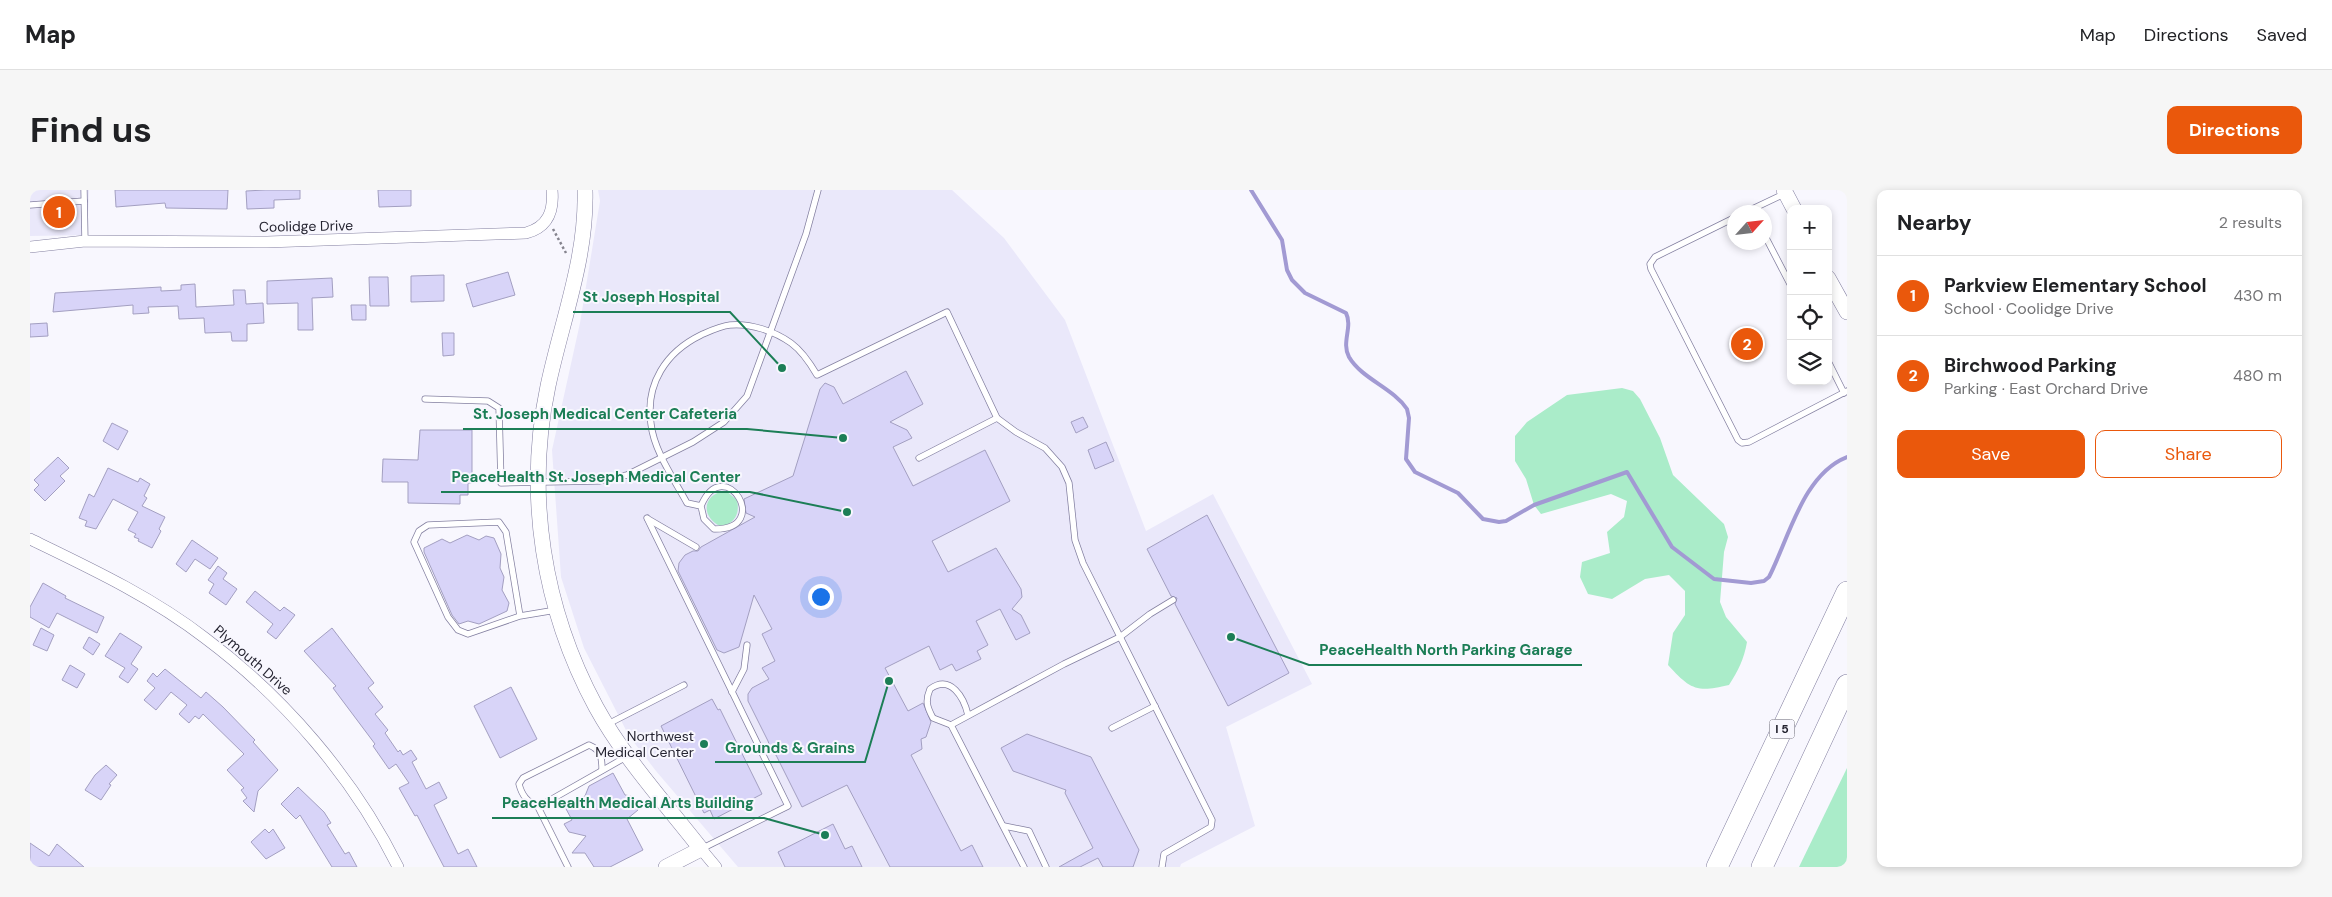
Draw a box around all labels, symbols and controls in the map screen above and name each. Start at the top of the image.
text: Map [25,19,76,50]
text: Map [2080,23,2116,47]
text: Directions [2144,23,2229,47]
text: Saved [2257,23,2307,47]
button: Directions [2167,106,2302,154]
text: Find us [30,107,152,153]
pin: 1 [43,193,75,231]
north arrow [1727,205,1772,250]
map controls [1787,205,1832,385]
button: + [1787,205,1832,250]
text: Nearby [1897,209,1971,237]
text: 2 results [2219,212,2282,233]
street label: Coolidge Drive [259,216,353,236]
button: − [1787,250,1832,295]
text: Parkview Elementary School [1944,273,2207,298]
callout: St Joseph Hospital [573,282,730,312]
text: 1 [1910,285,1916,306]
text: 430 m [2233,285,2282,306]
text: St Joseph Hospital [582,287,720,307]
button: locate [1787,295,1832,340]
text: School · Coolidge Drive [1944,298,2114,319]
pin: 2 [1731,325,1763,363]
button: layers [1787,340,1832,385]
text: Birchwood Parking [1944,353,2117,378]
text: 2 [1908,365,1918,386]
text: 480 m [2233,365,2282,386]
text: Parking · East Orchard Drive [1944,378,2148,399]
callout: St. Joseph Medical Center Cafeteria [463,399,747,429]
text: St. Joseph Medical Center Cafeteria [473,404,737,424]
button: Save [1897,430,2085,478]
button: Share [2095,430,2282,478]
callout: PeaceHealth St. Joseph Medical Center [441,462,750,492]
text: PeaceHealth St. Joseph Medical Center [452,467,740,487]
your location [808,584,834,610]
street label: Plymouth Drive [210,621,296,699]
callout: PeaceHealth North Parking Garage [1309,635,1582,665]
text: PeaceHealth North Parking Garage [1319,640,1573,660]
road number: I 5 [1770,720,1794,738]
place label: Northwest Medical Center [595,727,694,761]
callout: Grounds & Grains [715,732,865,762]
marker: Northwest Medical Center [698,738,710,750]
text: Grounds & Grains [725,738,855,758]
callout: PeaceHealth Medical Arts Building [492,788,764,818]
text: PeaceHealth Medical Arts Building [502,793,754,813]

